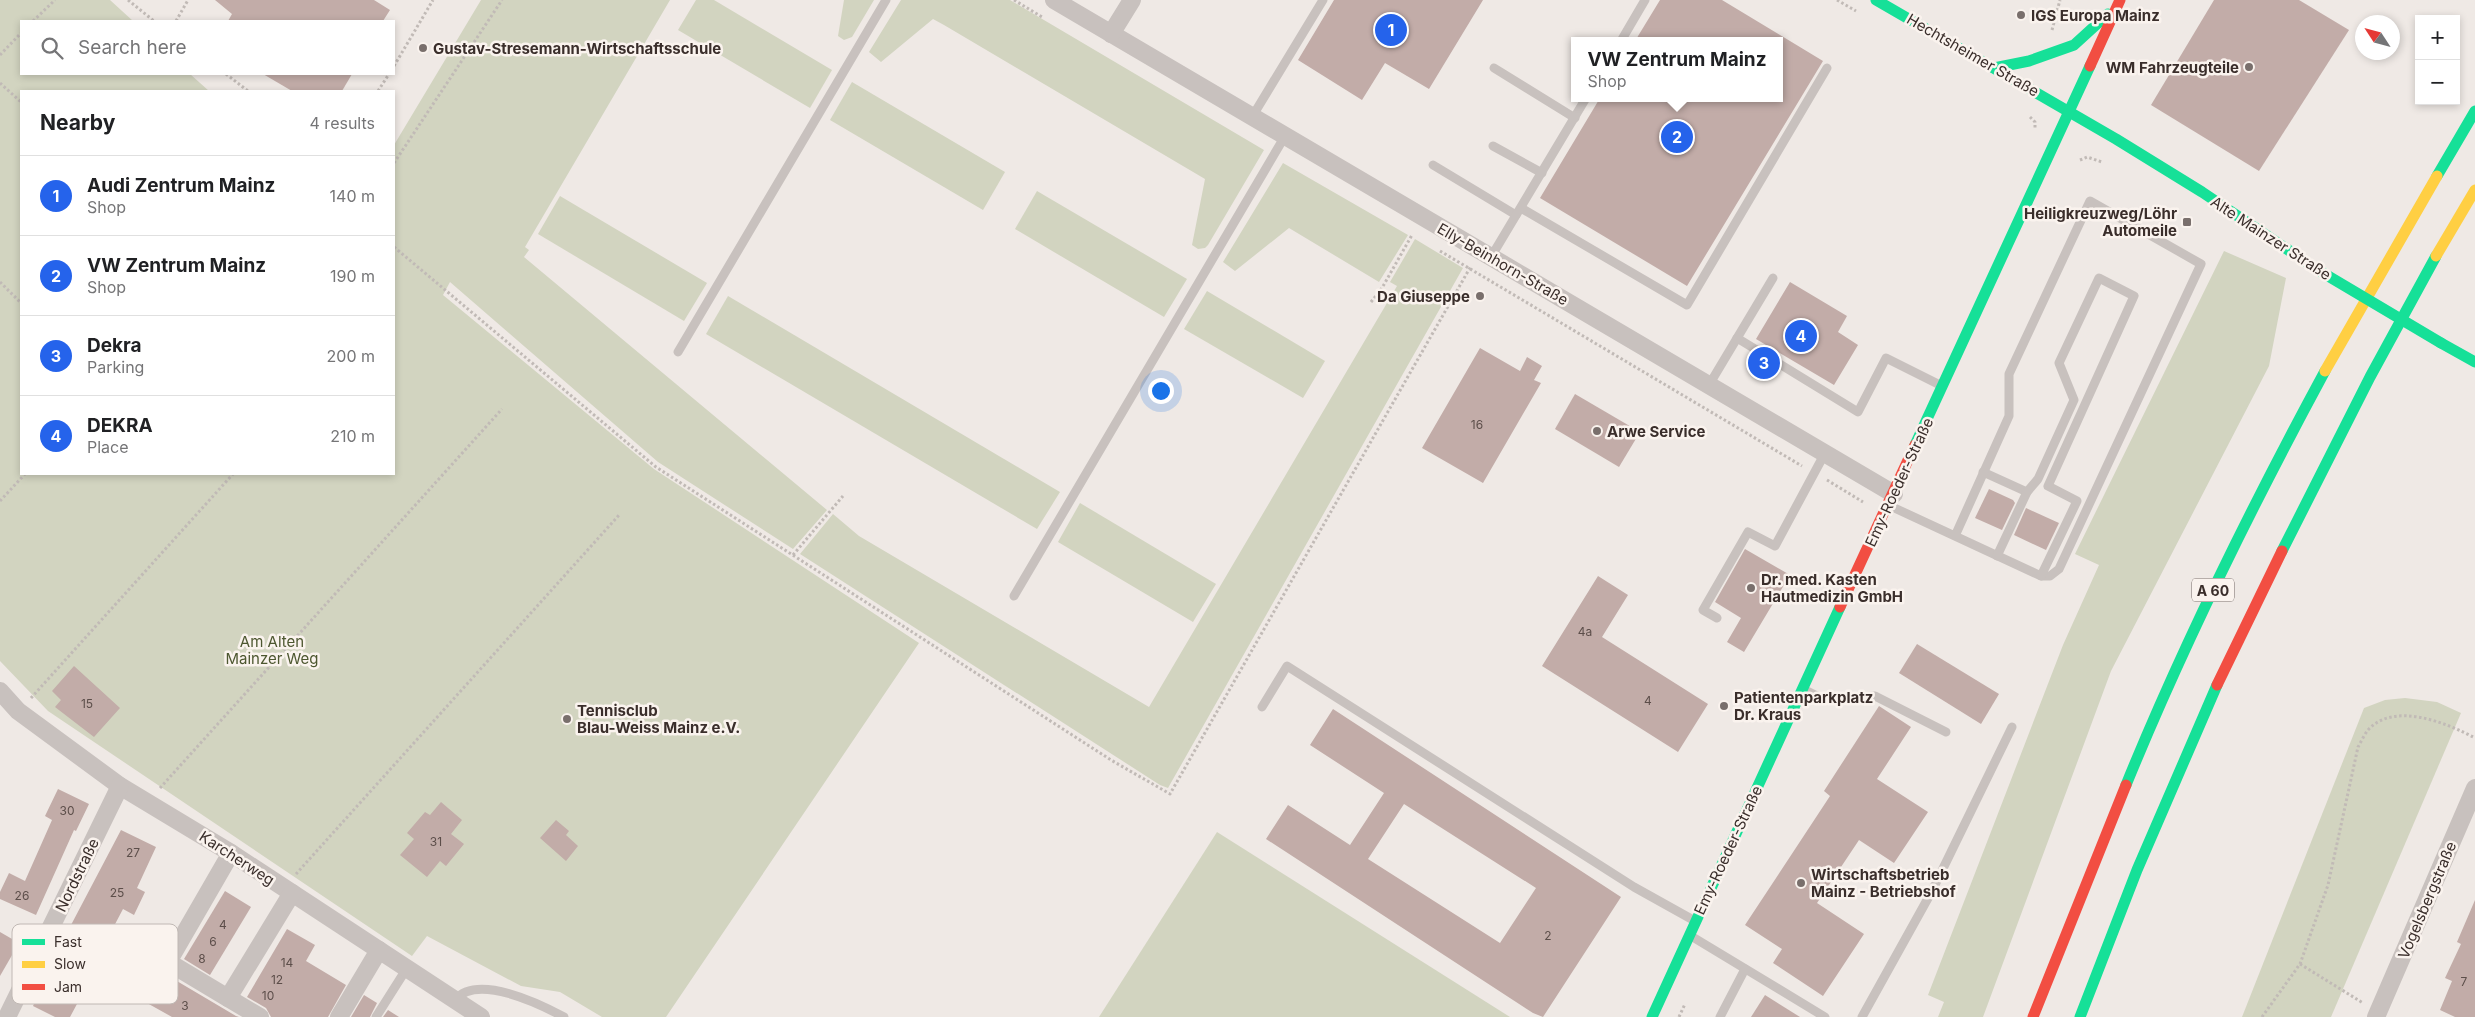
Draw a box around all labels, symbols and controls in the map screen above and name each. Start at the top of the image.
place label: IGS Europa Mainz [2031,6,2160,25]
street label: Hechtsheimer Straße [1903,9,2043,101]
marker: IGS Europa Mainz [2015,9,2027,21]
pin: 1 [1375,11,1407,49]
north arrow [2355,15,2400,60]
map controls [2415,15,2460,105]
button: + [2415,15,2460,60]
search box [20,20,395,75]
icon: search [38,34,66,62]
text: Search here [78,36,187,59]
popup [1571,37,1783,102]
place label: Gustav-Stresemann-Wirtschaftsschule [433,39,721,58]
marker: Gustav-Stresemann-Wirtschaftsschule [417,42,429,54]
text: VW Zentrum Mainz [1587,48,1767,71]
place label: WM Fahrzeugteile [2106,58,2239,77]
button: − [2415,60,2460,105]
marker: WM Fahrzeugteile [2243,61,2255,73]
text: Shop [1587,71,1627,91]
text: Nearby [40,110,115,135]
text: 4 results [310,113,375,133]
pin: 2 [1661,118,1693,156]
text: Audi Zentrum Mainz [87,174,275,197]
text: 1 [53,186,59,206]
text: 140 m [330,186,375,206]
street label: Alte Mainzer Straße [2207,192,2335,284]
text: Shop [87,197,126,217]
place label: Heiligkreuzweg/Löhr Automeile [2024,204,2177,240]
marker: Heiligkreuzweg/Löhr Automeile [2181,216,2193,228]
street label: Elly-Beinhorn-Straße [1434,219,1572,309]
text: VW Zentrum Mainz [87,254,266,277]
text: 2 [51,266,61,286]
text: 190 m [330,266,375,286]
text: Shop [87,277,126,297]
place label: Da Giuseppe [1377,287,1470,306]
marker: Da Giuseppe [1474,290,1486,302]
pin: 4 [1785,317,1817,355]
text: Dekra [87,334,142,357]
pin: 3 [1748,344,1780,382]
text: 3 [51,346,61,366]
text: 200 m [327,346,375,366]
text: Parking [87,357,144,377]
your location [1148,378,1174,404]
text: DEKRA [87,414,153,437]
street label: Emy-Roeder-Straße [1861,414,1937,550]
house number: 16 [1471,417,1483,432]
place label: Arwe Service [1607,422,1705,441]
marker: Arwe Service [1591,425,1603,437]
text: 4 [51,426,61,446]
text: 210 m [330,426,375,446]
text: Place [87,437,129,457]
place label: Dr. med. Kasten Hautmedizin GmbH [1761,570,1903,606]
road number: A 60 [2192,578,2234,602]
marker: Dr. med. Kasten Hautmedizin GmbH [1745,582,1757,594]
house number: 4a [1578,624,1592,639]
park label: Am Alten Mainzer Weg [225,632,319,668]
place label: Patientenparkplatz Dr. Kraus [1734,688,1873,724]
house number: 4 [1644,693,1652,708]
house number: 15 [81,696,93,711]
marker: Patientenparkplatz Dr. Kraus [1718,700,1730,712]
place label: Tennisclub Blau-Weiss Mainz e.V. [577,701,740,737]
marker: Tennisclub Blau-Weiss Mainz e.V. [561,713,573,725]
street label: Emy-Roeder-Straße [1690,782,1766,918]
house number: 30 [60,803,74,818]
street label: Karcherweg [196,827,278,889]
house number: 31 [430,834,442,849]
street label: Nordstraße [51,835,103,915]
street label: Vogelsbergstraße [2394,839,2460,961]
house number: 27 [126,845,140,860]
place label: Wirtschaftsbetrieb Mainz - Betriebshof [1811,865,1956,901]
marker: Wirtschaftsbetrieb Mainz - Betriebshof [1795,877,1807,889]
house number: 25 [110,885,124,900]
house number: 26 [15,888,29,903]
house number: 4 [219,917,227,932]
legend [12,924,178,1004]
house number: 2 [1544,928,1552,943]
text: Fast [54,933,82,950]
house number: 6 [209,934,217,949]
house number: 8 [198,951,206,966]
text: Slow [54,955,86,972]
house number: 14 [281,955,294,970]
house number: 12 [271,972,283,987]
house number: 7 [2461,974,2468,989]
text: Jam [54,978,82,995]
house number: 10 [262,988,274,1003]
house number: 3 [181,998,189,1013]

